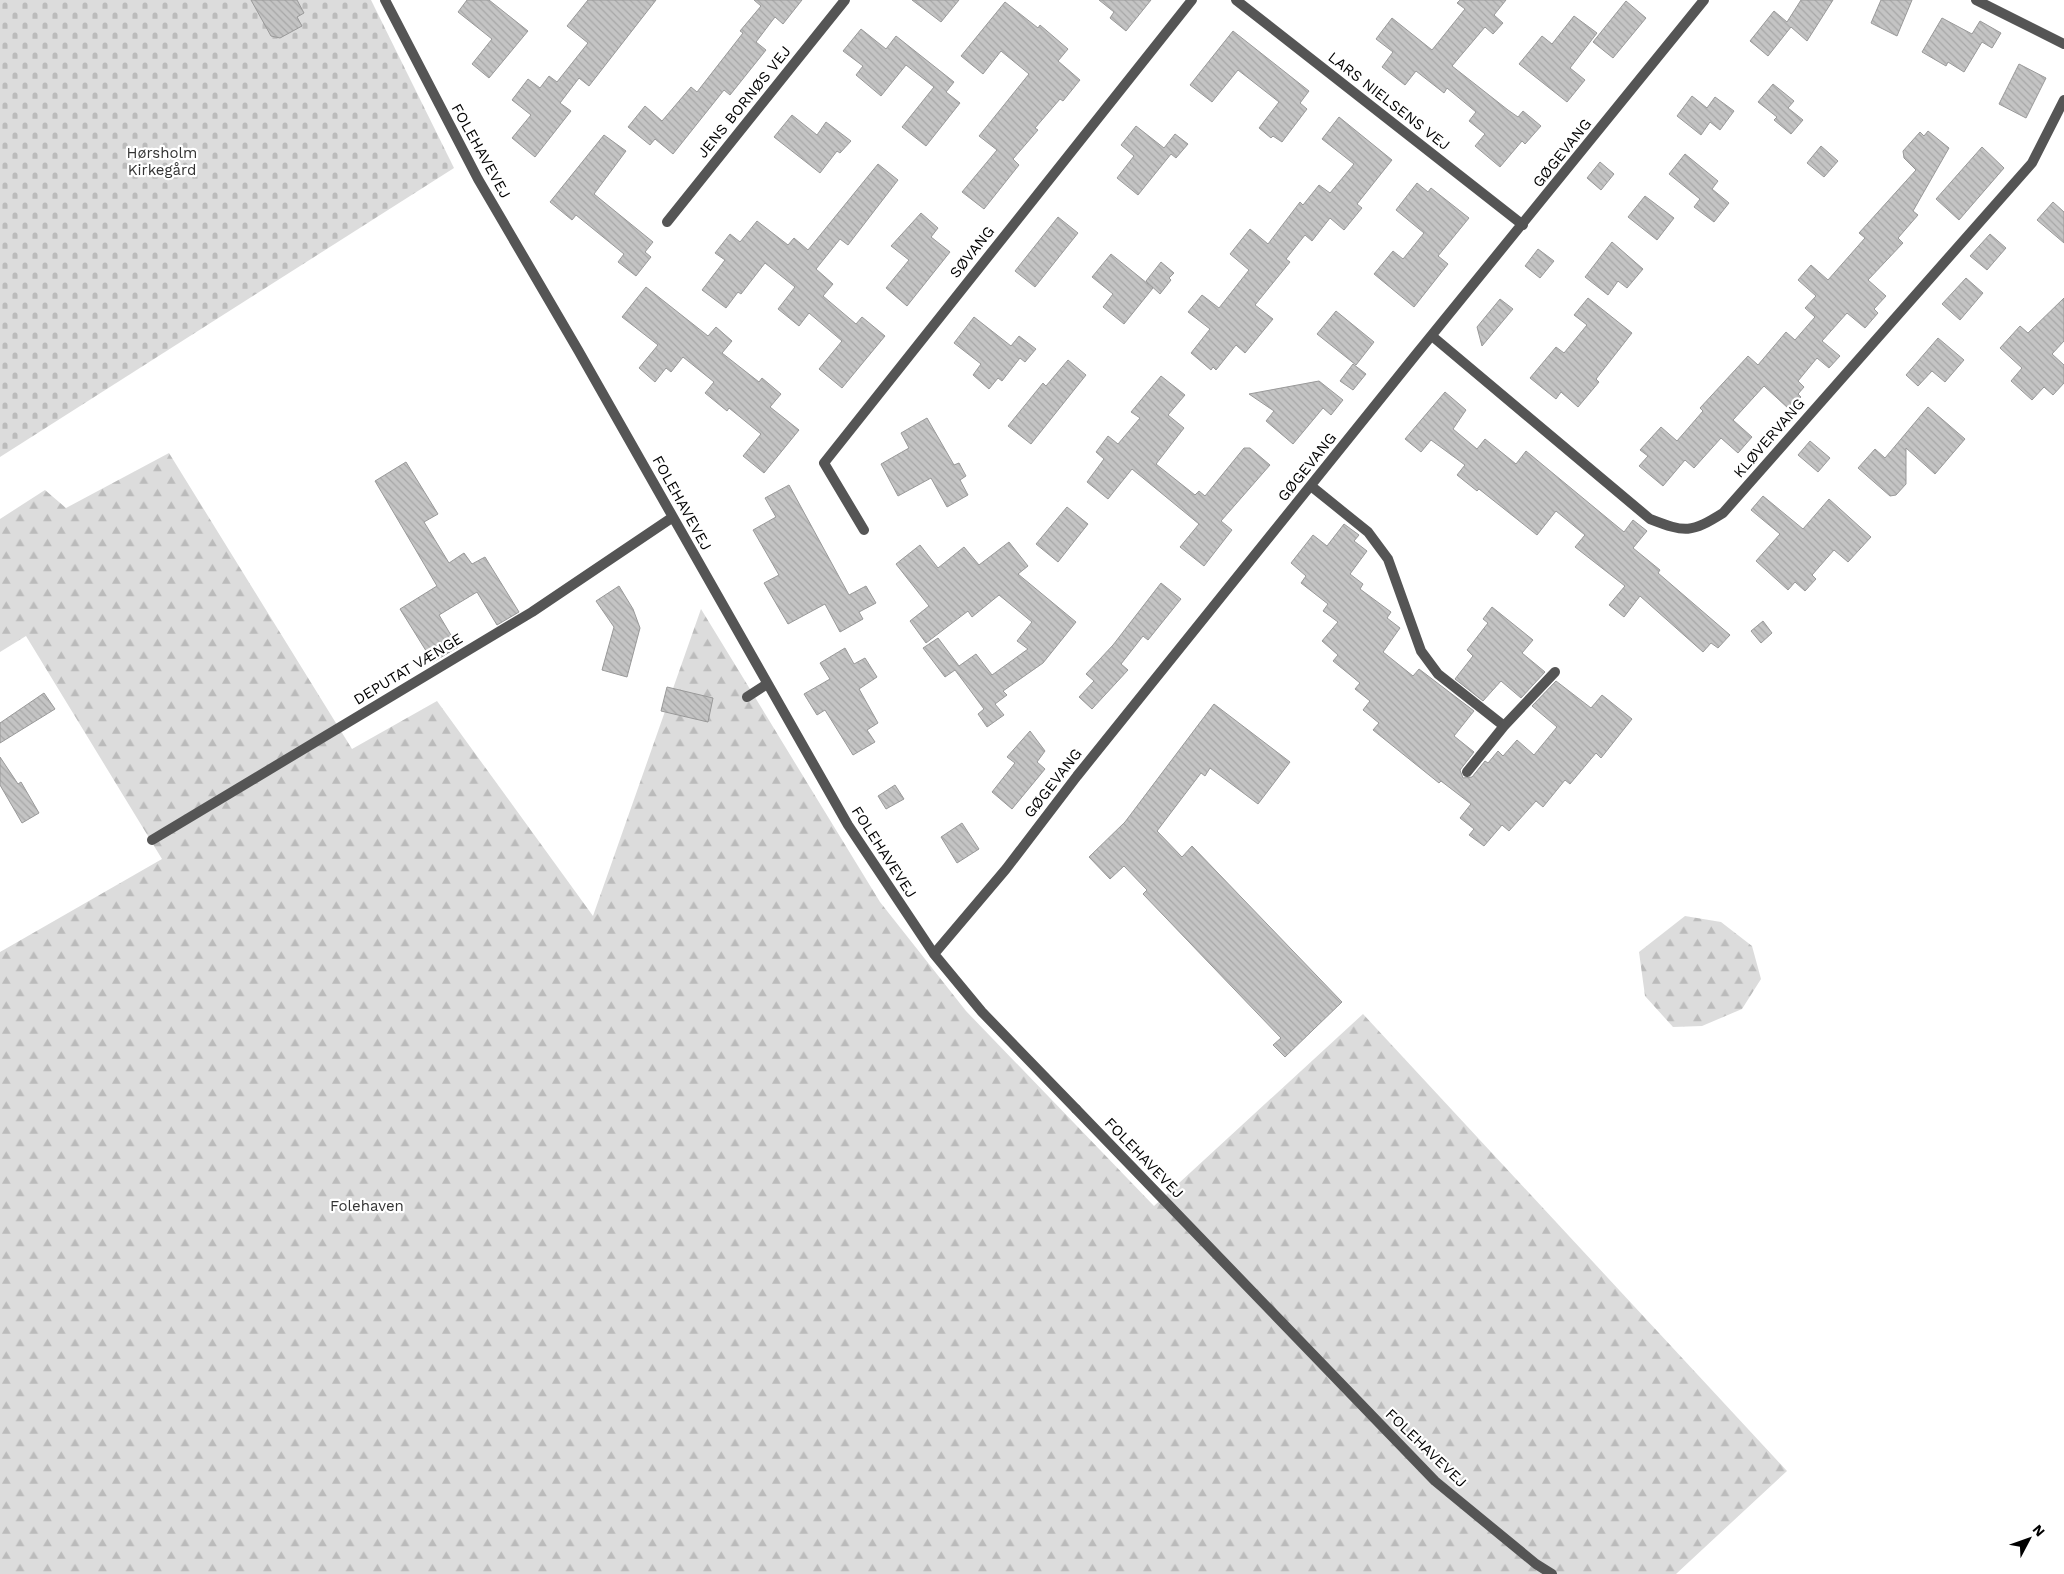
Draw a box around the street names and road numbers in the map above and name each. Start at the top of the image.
street label: JENS BORNØS VEJ [693,42,795,162]
street label: LARS NIELSENS VEJ [1325,48,1453,154]
street label: FOLEHAVEVEJ [448,100,514,202]
street label: GØGEVANG [1529,115,1595,191]
street label: SØVANG [946,223,998,281]
street label: KLØVERVANG [1730,395,1808,481]
street label: GØGEVANG [1274,429,1340,505]
street label: FOLEHAVEVEJ [649,452,715,554]
street label: DEPUTAT VÆNGE [350,629,466,709]
street label: GØGEVANG [1020,745,1086,821]
street label: FOLEHAVEVEJ [848,803,920,901]
street label: FOLEHAVEVEJ [1101,1114,1187,1202]
street label: FOLEHAVEVEJ [1382,1405,1470,1491]

